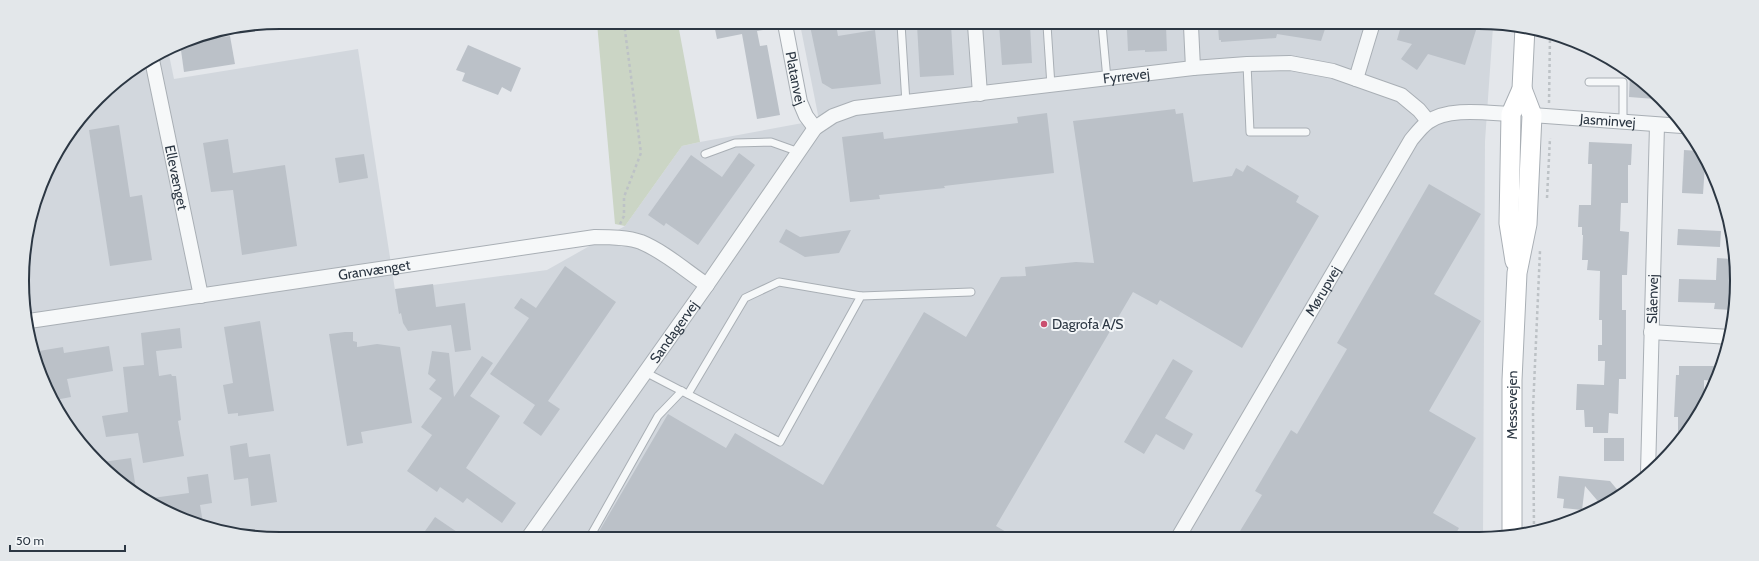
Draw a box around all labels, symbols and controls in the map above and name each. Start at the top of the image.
street label: Platanvej [781,50,809,108]
street label: Fyrrevej [1102,64,1151,88]
street label: Jasminvej [1578,109,1636,132]
street label: Ellevænget [161,143,192,212]
street label: Granvænget [337,256,412,284]
street label: Mørupvej [1301,263,1344,319]
street label: Slåenvej [1643,274,1662,324]
street label: Sandagervej [646,297,702,367]
place label: Dagrofa A/S [1052,315,1123,333]
marker: Dagrofa A/S [1039,319,1049,329]
street label: Messevejen [1503,370,1521,440]
scale bar [10,527,125,553]
text: 50 m [16,533,44,548]

